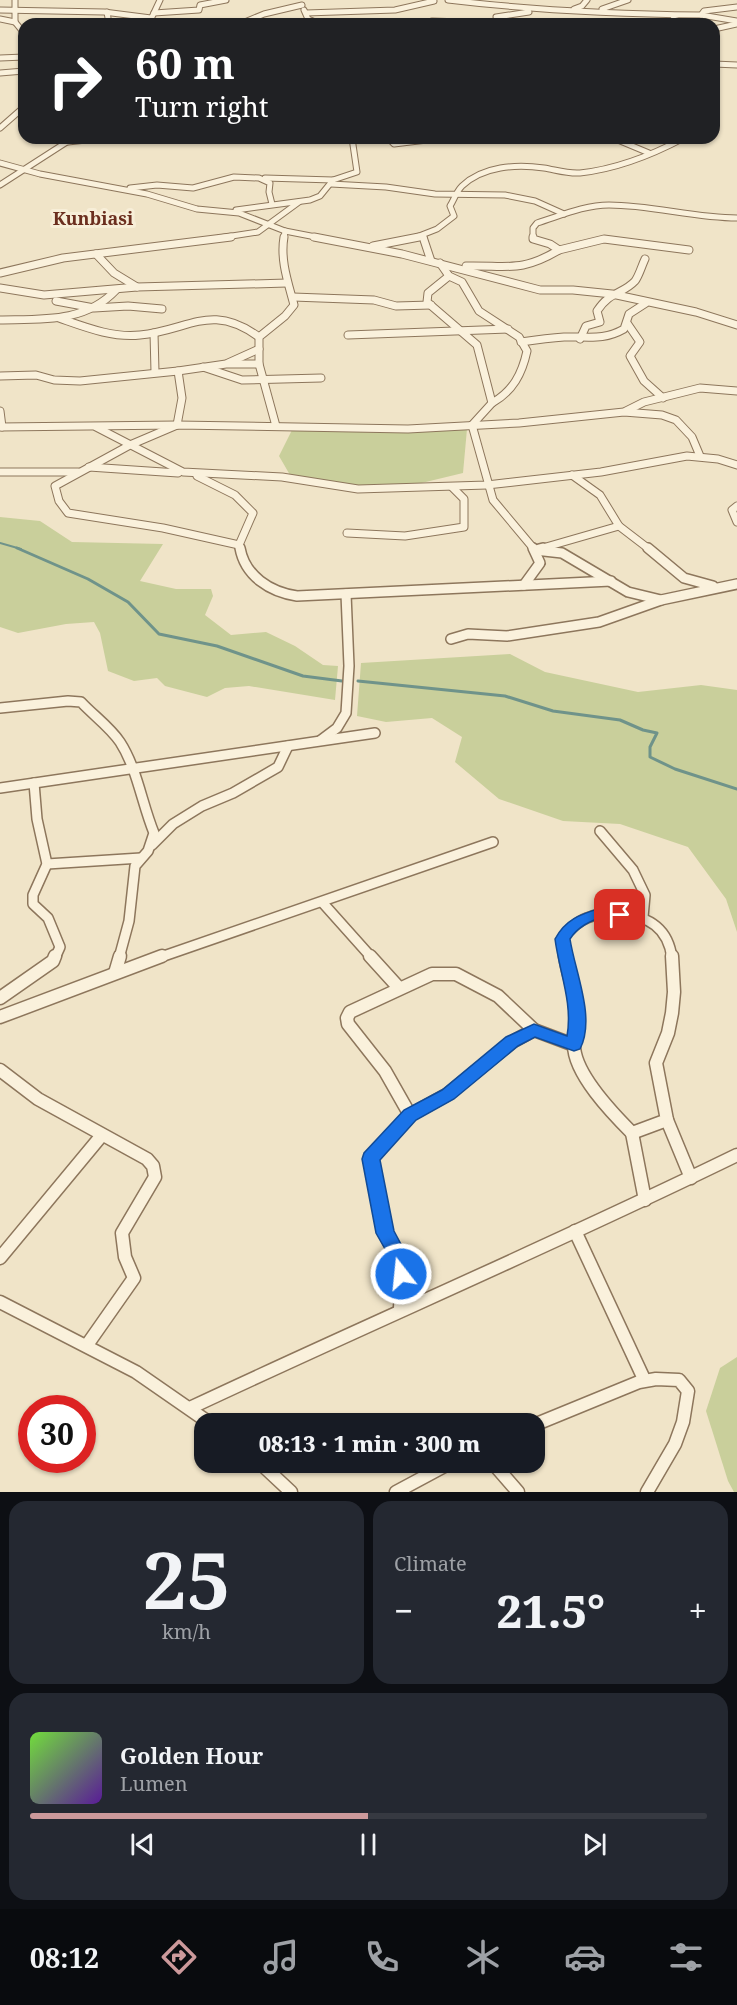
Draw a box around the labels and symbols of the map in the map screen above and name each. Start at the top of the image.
district label: Kunbiasi [53,206,134,230]
pin [594,889,645,940]
position arrow [369,1242,433,1306]
speed limit sign: 30 [18,1395,96,1473]

